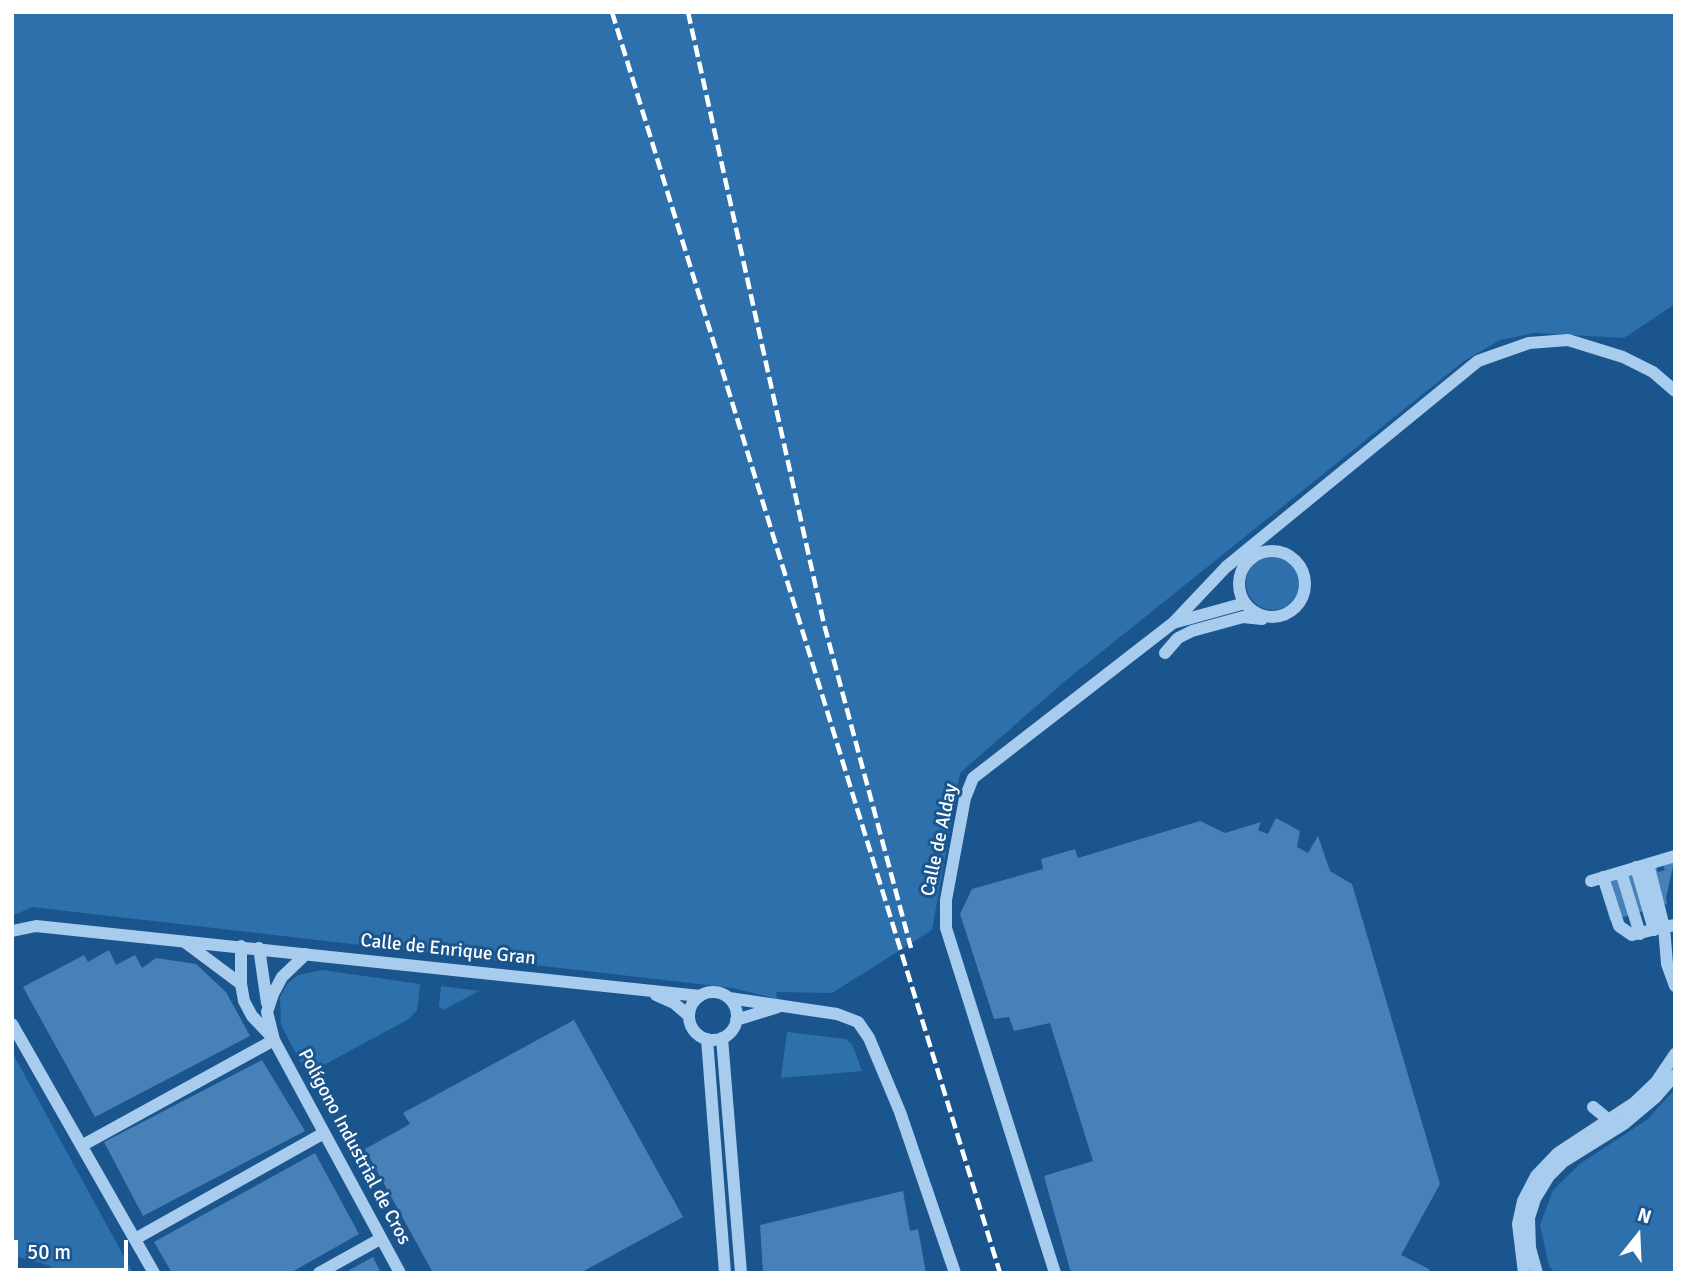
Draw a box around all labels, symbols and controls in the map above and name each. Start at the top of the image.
street label: Calle de Alday [917,782,963,898]
street label: Calle de Enrique Gran [359,929,537,971]
street label: Polígono Industrial de Cros [293,1045,415,1249]
north arrow [1603,1201,1673,1271]
text: N [1634,1203,1654,1229]
scale bar [18,1226,131,1270]
text: 50 m [27,1239,71,1265]

